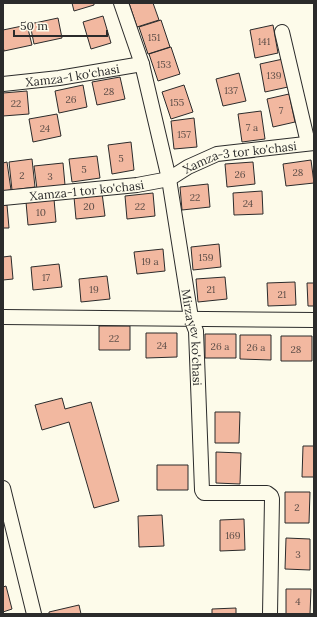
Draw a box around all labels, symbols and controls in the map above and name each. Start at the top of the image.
scale bar [14,12,107,38]
text: 50 m [20,18,48,33]
house number: 151 [148,31,161,44]
house number: 141 [258,35,271,48]
house number: 153 [157,58,172,71]
street label: Xamza-1 ko'chasi [25,60,120,89]
house number: 139 [267,69,282,82]
house number: 137 [224,84,238,97]
house number: 28 [104,85,115,98]
house number: 26 [65,93,77,106]
house number: 155 [170,96,184,109]
house number: 22 [11,97,21,110]
house number: 7 [279,104,284,117]
house number: 7 а [246,121,258,134]
house number: 24 [40,122,51,135]
house number: 157 [177,128,191,141]
street label: Xamza-3 tor ko'chasi [180,138,297,176]
house number: 5 [118,152,124,165]
house number: 5 [81,163,87,176]
house number: 28 [293,166,304,179]
house number: 26 [234,168,246,181]
house number: 2 [19,169,25,182]
house number: 3 [47,170,53,183]
street label: Xamza-1 tor ko'chasi [29,176,145,203]
house number: 22 [190,191,200,204]
house number: 24 [243,197,254,210]
house number: 20 [83,200,95,213]
house number: 22 [135,200,145,213]
house number: 10 [36,206,46,219]
house number: 159 [199,251,214,264]
house number: 19 а [141,255,159,268]
house number: 17 [42,271,51,284]
house number: 19 [89,283,99,296]
house number: 21 [206,283,216,296]
street label: Mirzayev ko'chasi [179,288,206,386]
house number: 21 [277,288,287,301]
house number: 22 [109,332,119,345]
house number: 24 [157,339,168,352]
house number: 26 а [211,340,229,353]
house number: 26 а [247,341,265,354]
house number: 28 [291,343,302,356]
house number: 2 [294,501,300,514]
house number: 169 [225,529,241,542]
house number: 3 [295,548,301,561]
house number: 4 [295,595,301,608]

